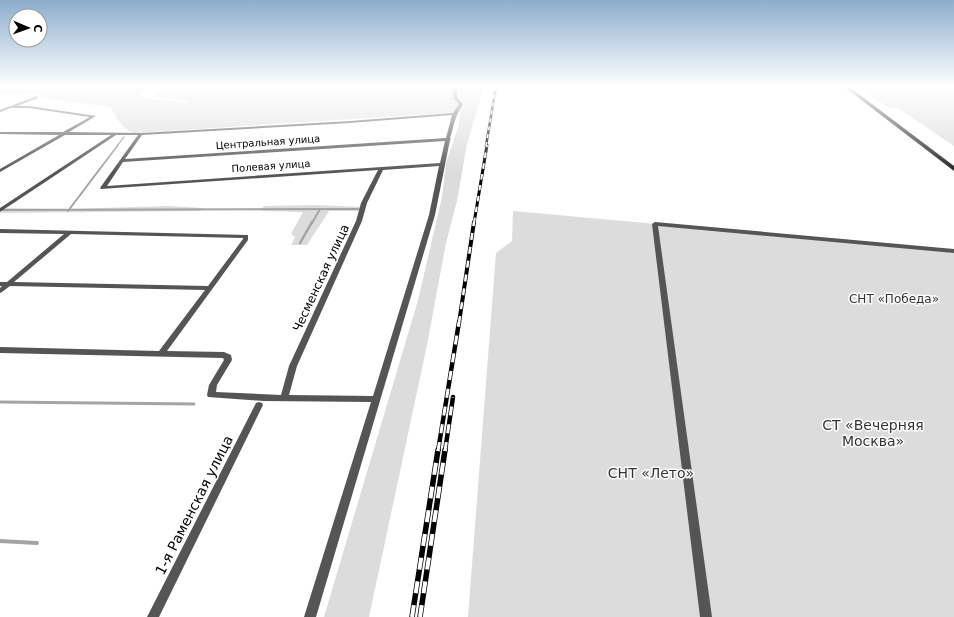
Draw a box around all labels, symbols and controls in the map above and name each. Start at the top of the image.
north arrow [8,8,48,48]
text: С [31,24,44,33]
street label: Центральная улица [215,133,321,151]
street label: Полевая улица [231,158,311,174]
street label: Чесменская улица [290,222,352,334]
park label: СНТ «Победа» [849,292,939,306]
park label: СТ «Вечерняя Москва» [822,417,924,449]
street label: 1-я Раменская улица [152,433,236,577]
park label: СНТ «Лето» [608,465,694,481]

